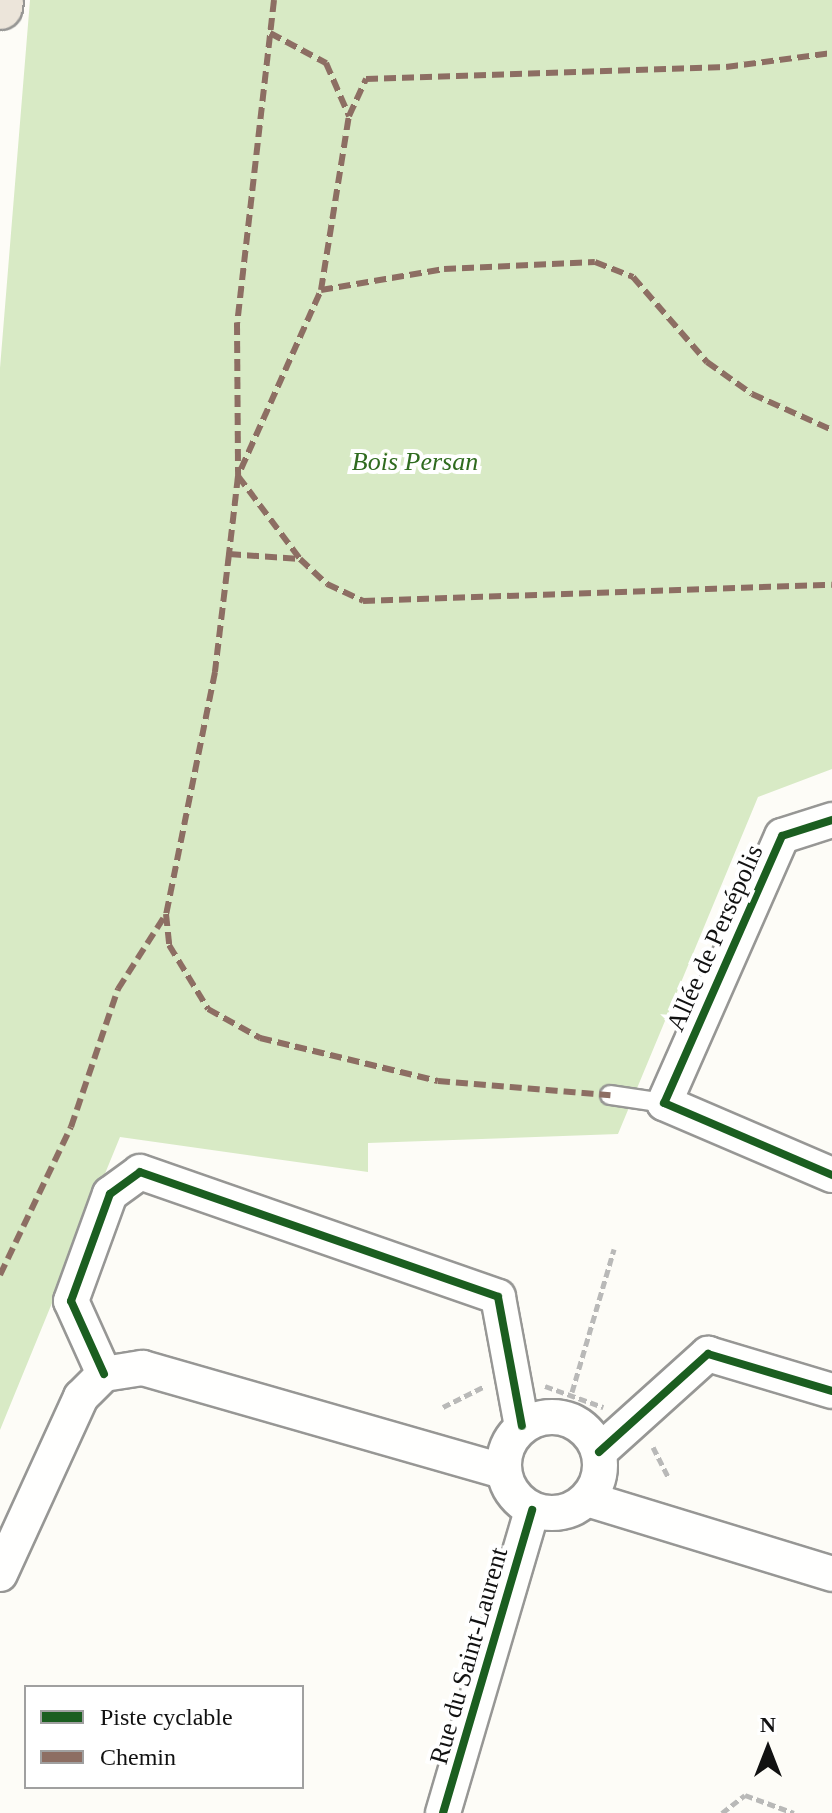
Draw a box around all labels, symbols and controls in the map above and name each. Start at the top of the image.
park label: Bois Persan [352,446,478,478]
street label: Allée de Persépolis [660,840,770,1036]
street label: Rue du Saint-Laurent [423,1544,515,1768]
legend [24,1685,304,1789]
text: Piste cyclable [100,1704,233,1730]
north arrow [728,1709,808,1789]
text: N [760,1712,776,1737]
text: Chemin [100,1744,176,1770]

